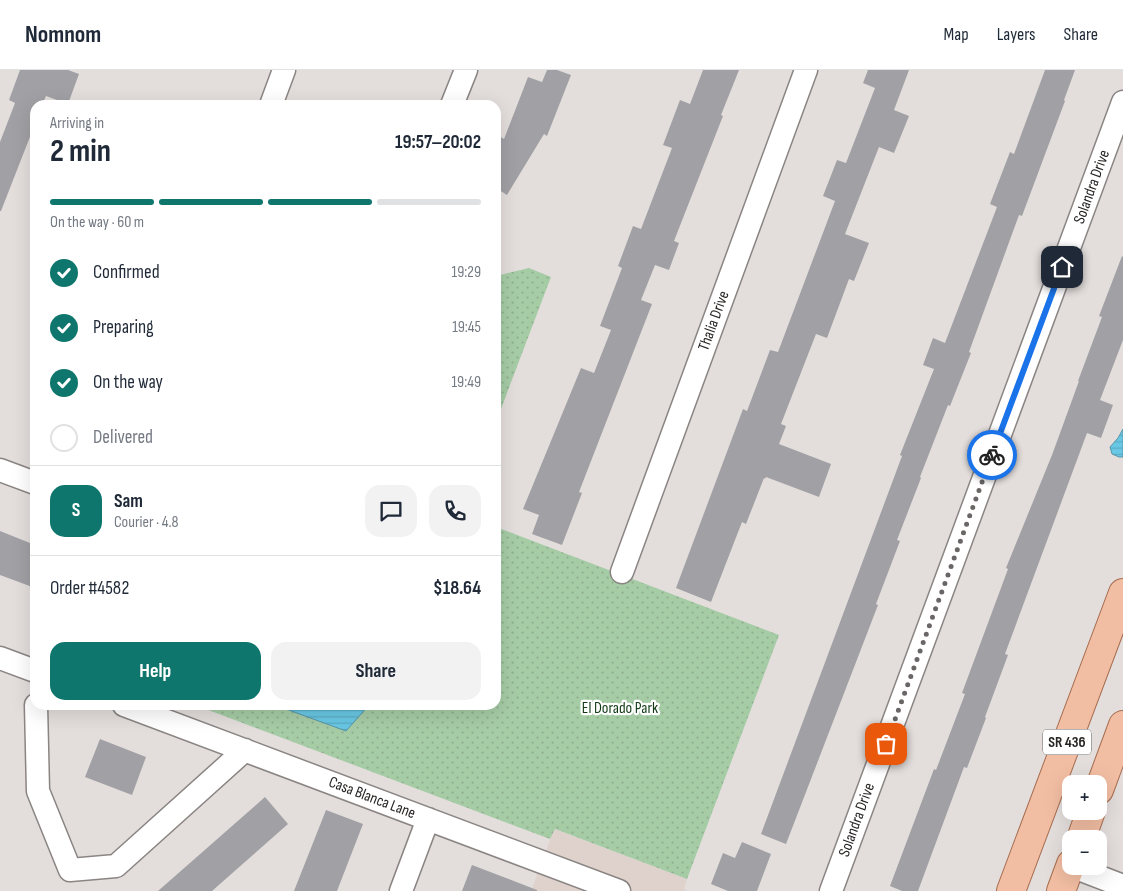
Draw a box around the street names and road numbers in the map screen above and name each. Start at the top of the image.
street label: Solandra Drive [1070,148,1114,226]
street label: Thalia Drive [694,288,734,354]
road number: SR 436 [1043,730,1091,754]
street label: Casa Blanca Lane [326,773,418,823]
street label: Solandra Drive [835,781,879,859]

